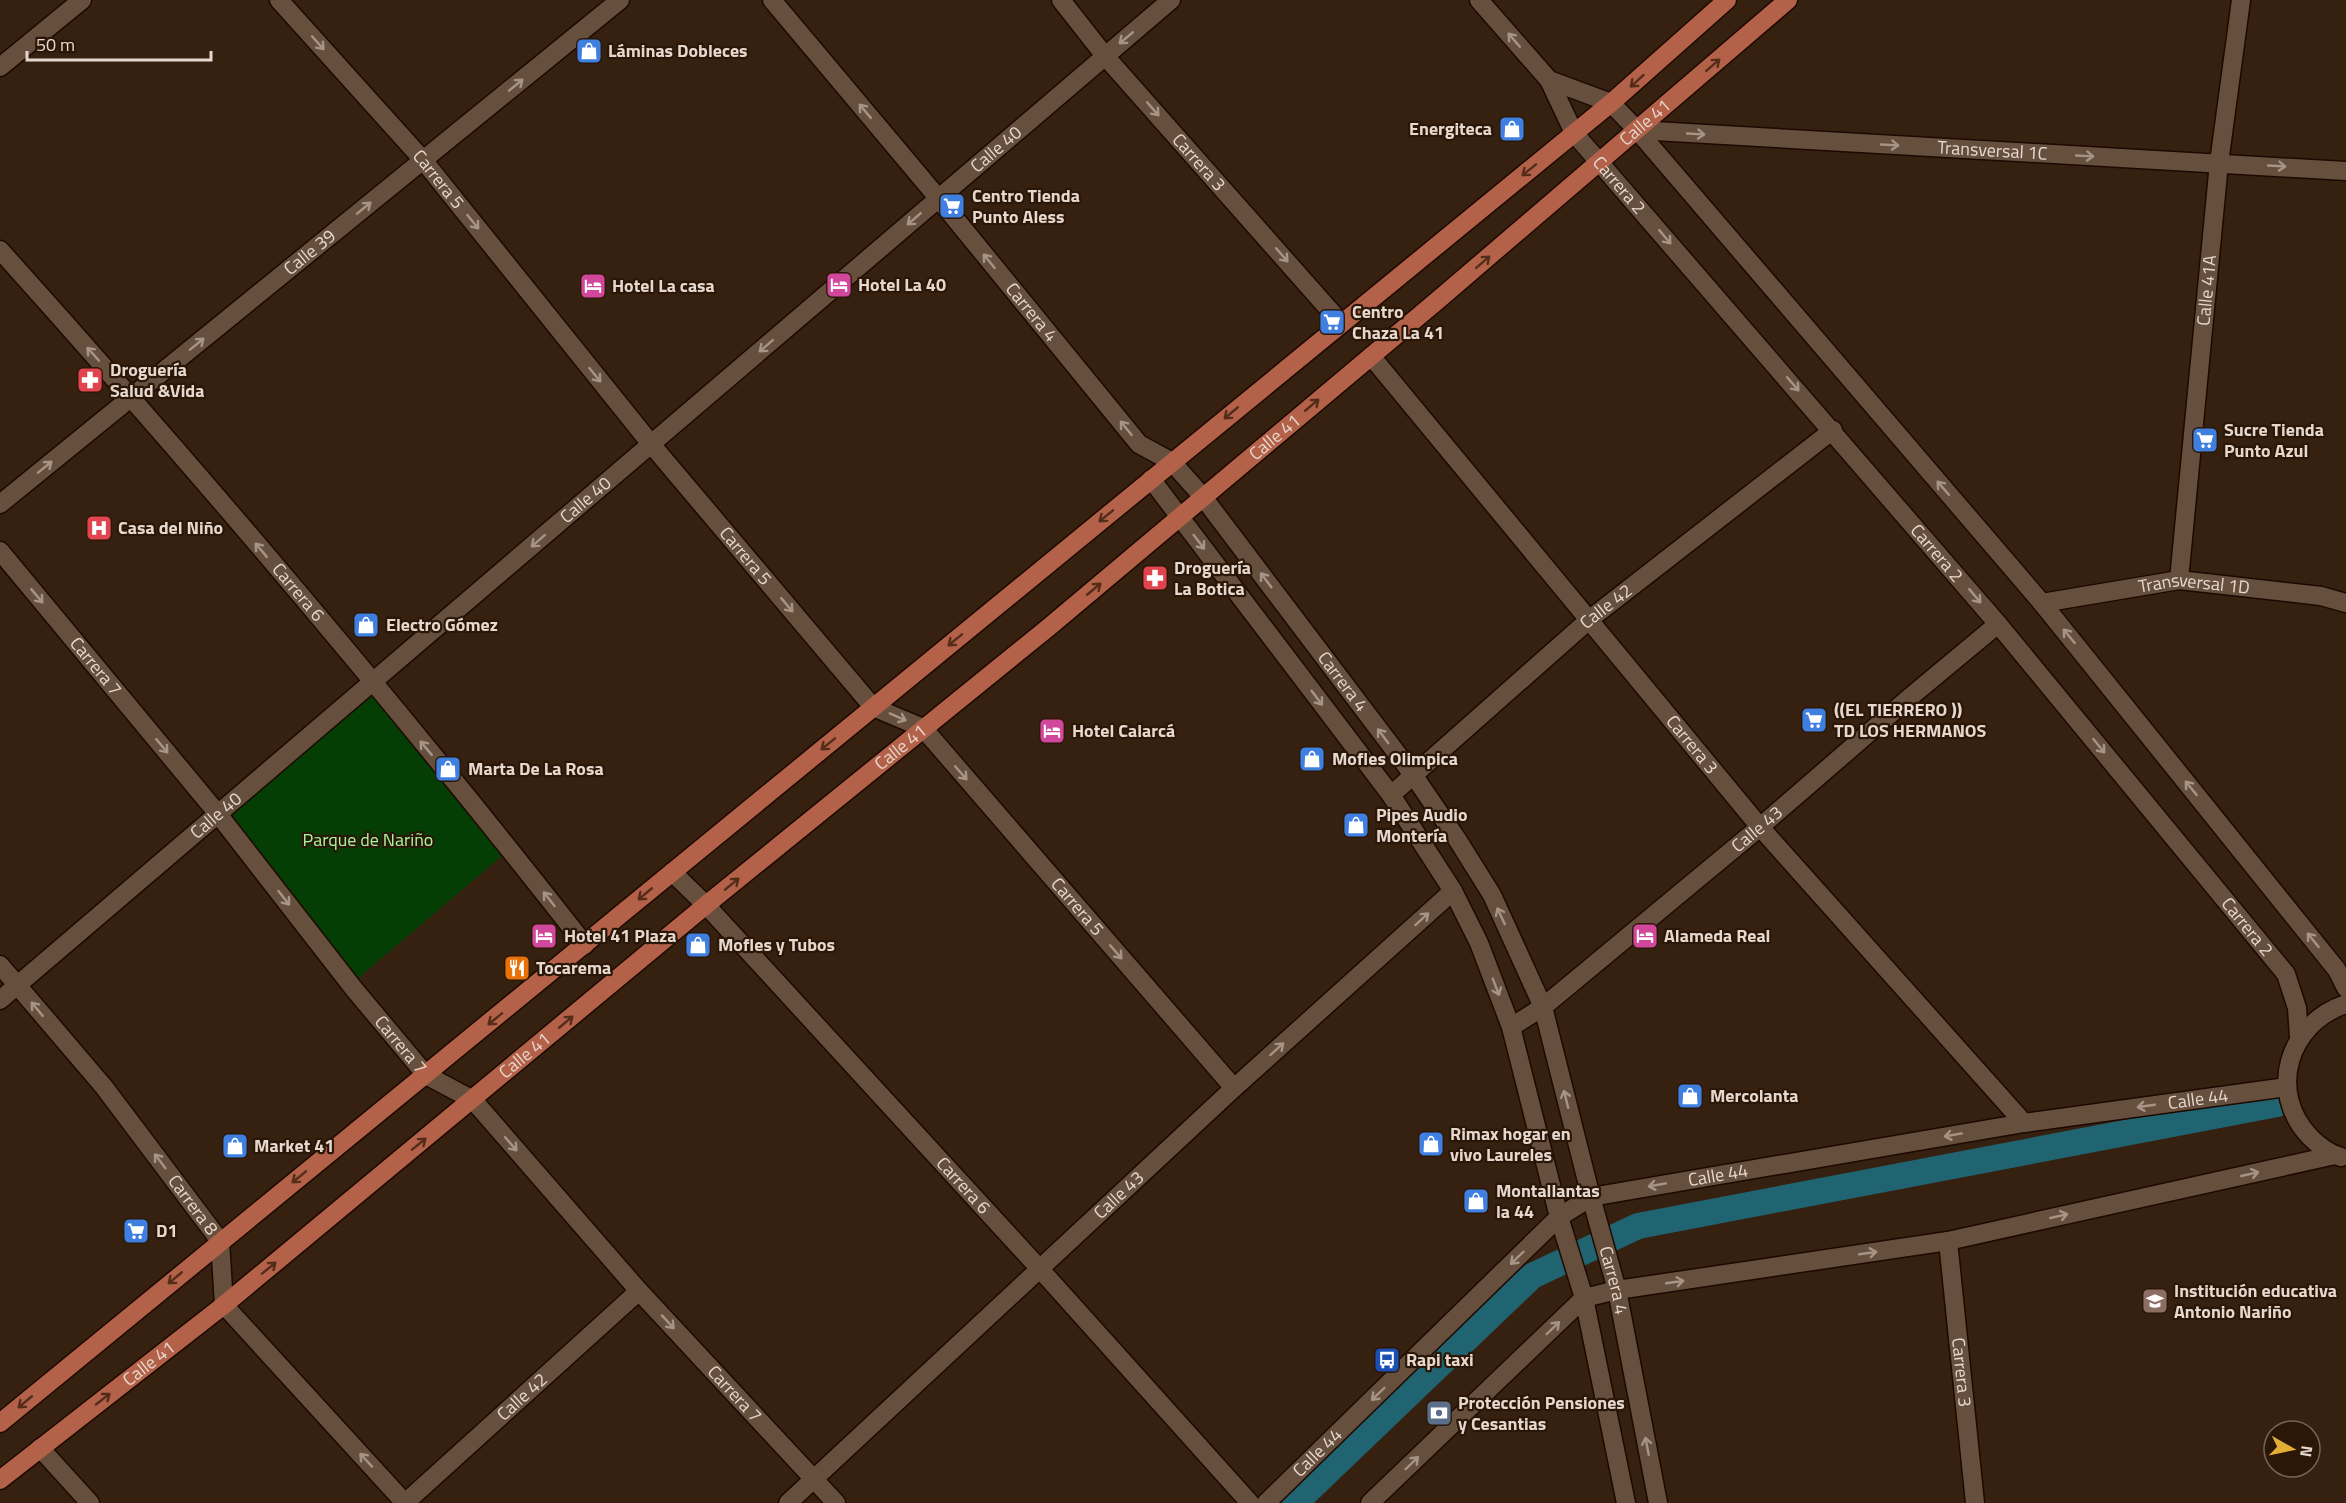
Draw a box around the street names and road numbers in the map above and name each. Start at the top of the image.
street label: Calle 41 [1613,92,1676,152]
street label: Calle 40 [964,119,1028,179]
street label: Carrera 3 [1166,127,1232,197]
street label: Transversal 1C [1937,133,2049,167]
street label: Carrera 5 [407,143,471,215]
street label: Carrera 2 [1587,150,1652,220]
street label: Calle 39 [277,222,341,281]
street label: Calle 41A [2189,253,2223,327]
street label: Carrera 4 [999,276,1064,347]
street label: Calle 41 [1243,407,1306,467]
street label: Calle 40 [553,470,617,529]
street label: Carrera 2 [1904,518,1970,588]
street label: Carrera 5 [713,520,779,591]
street label: Carrera 6 [266,557,331,627]
street label: Transversal 1D [2136,566,2251,601]
street label: Calle 42 [1573,577,1638,635]
street label: Carrera 7 [64,631,129,702]
street label: Carrera 4 [1311,646,1375,717]
street label: Carrera 3 [1660,709,1725,780]
street label: Calle 41 [868,717,932,776]
street label: Calle 40 [184,785,247,845]
street label: Calle 43 [1725,799,1789,859]
street label: Carrera 5 [1045,871,1111,942]
street label: Carrera 2 [2215,891,2280,962]
street label: Carrera 7 [368,1009,434,1080]
street label: Calle 41 [493,1025,556,1085]
street label: Calle 44 [2166,1081,2230,1116]
street label: Carrera 6 [930,1150,997,1220]
street label: Calle 44 [1686,1156,1750,1193]
street label: Calle 43 [1087,1164,1150,1225]
street label: Carrera 8 [162,1169,225,1241]
street label: Carrera 4 [1592,1243,1635,1317]
street label: Calle 41 [117,1334,181,1392]
street label: Carrera 3 [1945,1336,1979,1408]
street label: Carrera 7 [701,1359,768,1428]
street label: Calle 42 [490,1366,553,1427]
street label: Calle 44 [1286,1422,1348,1483]

